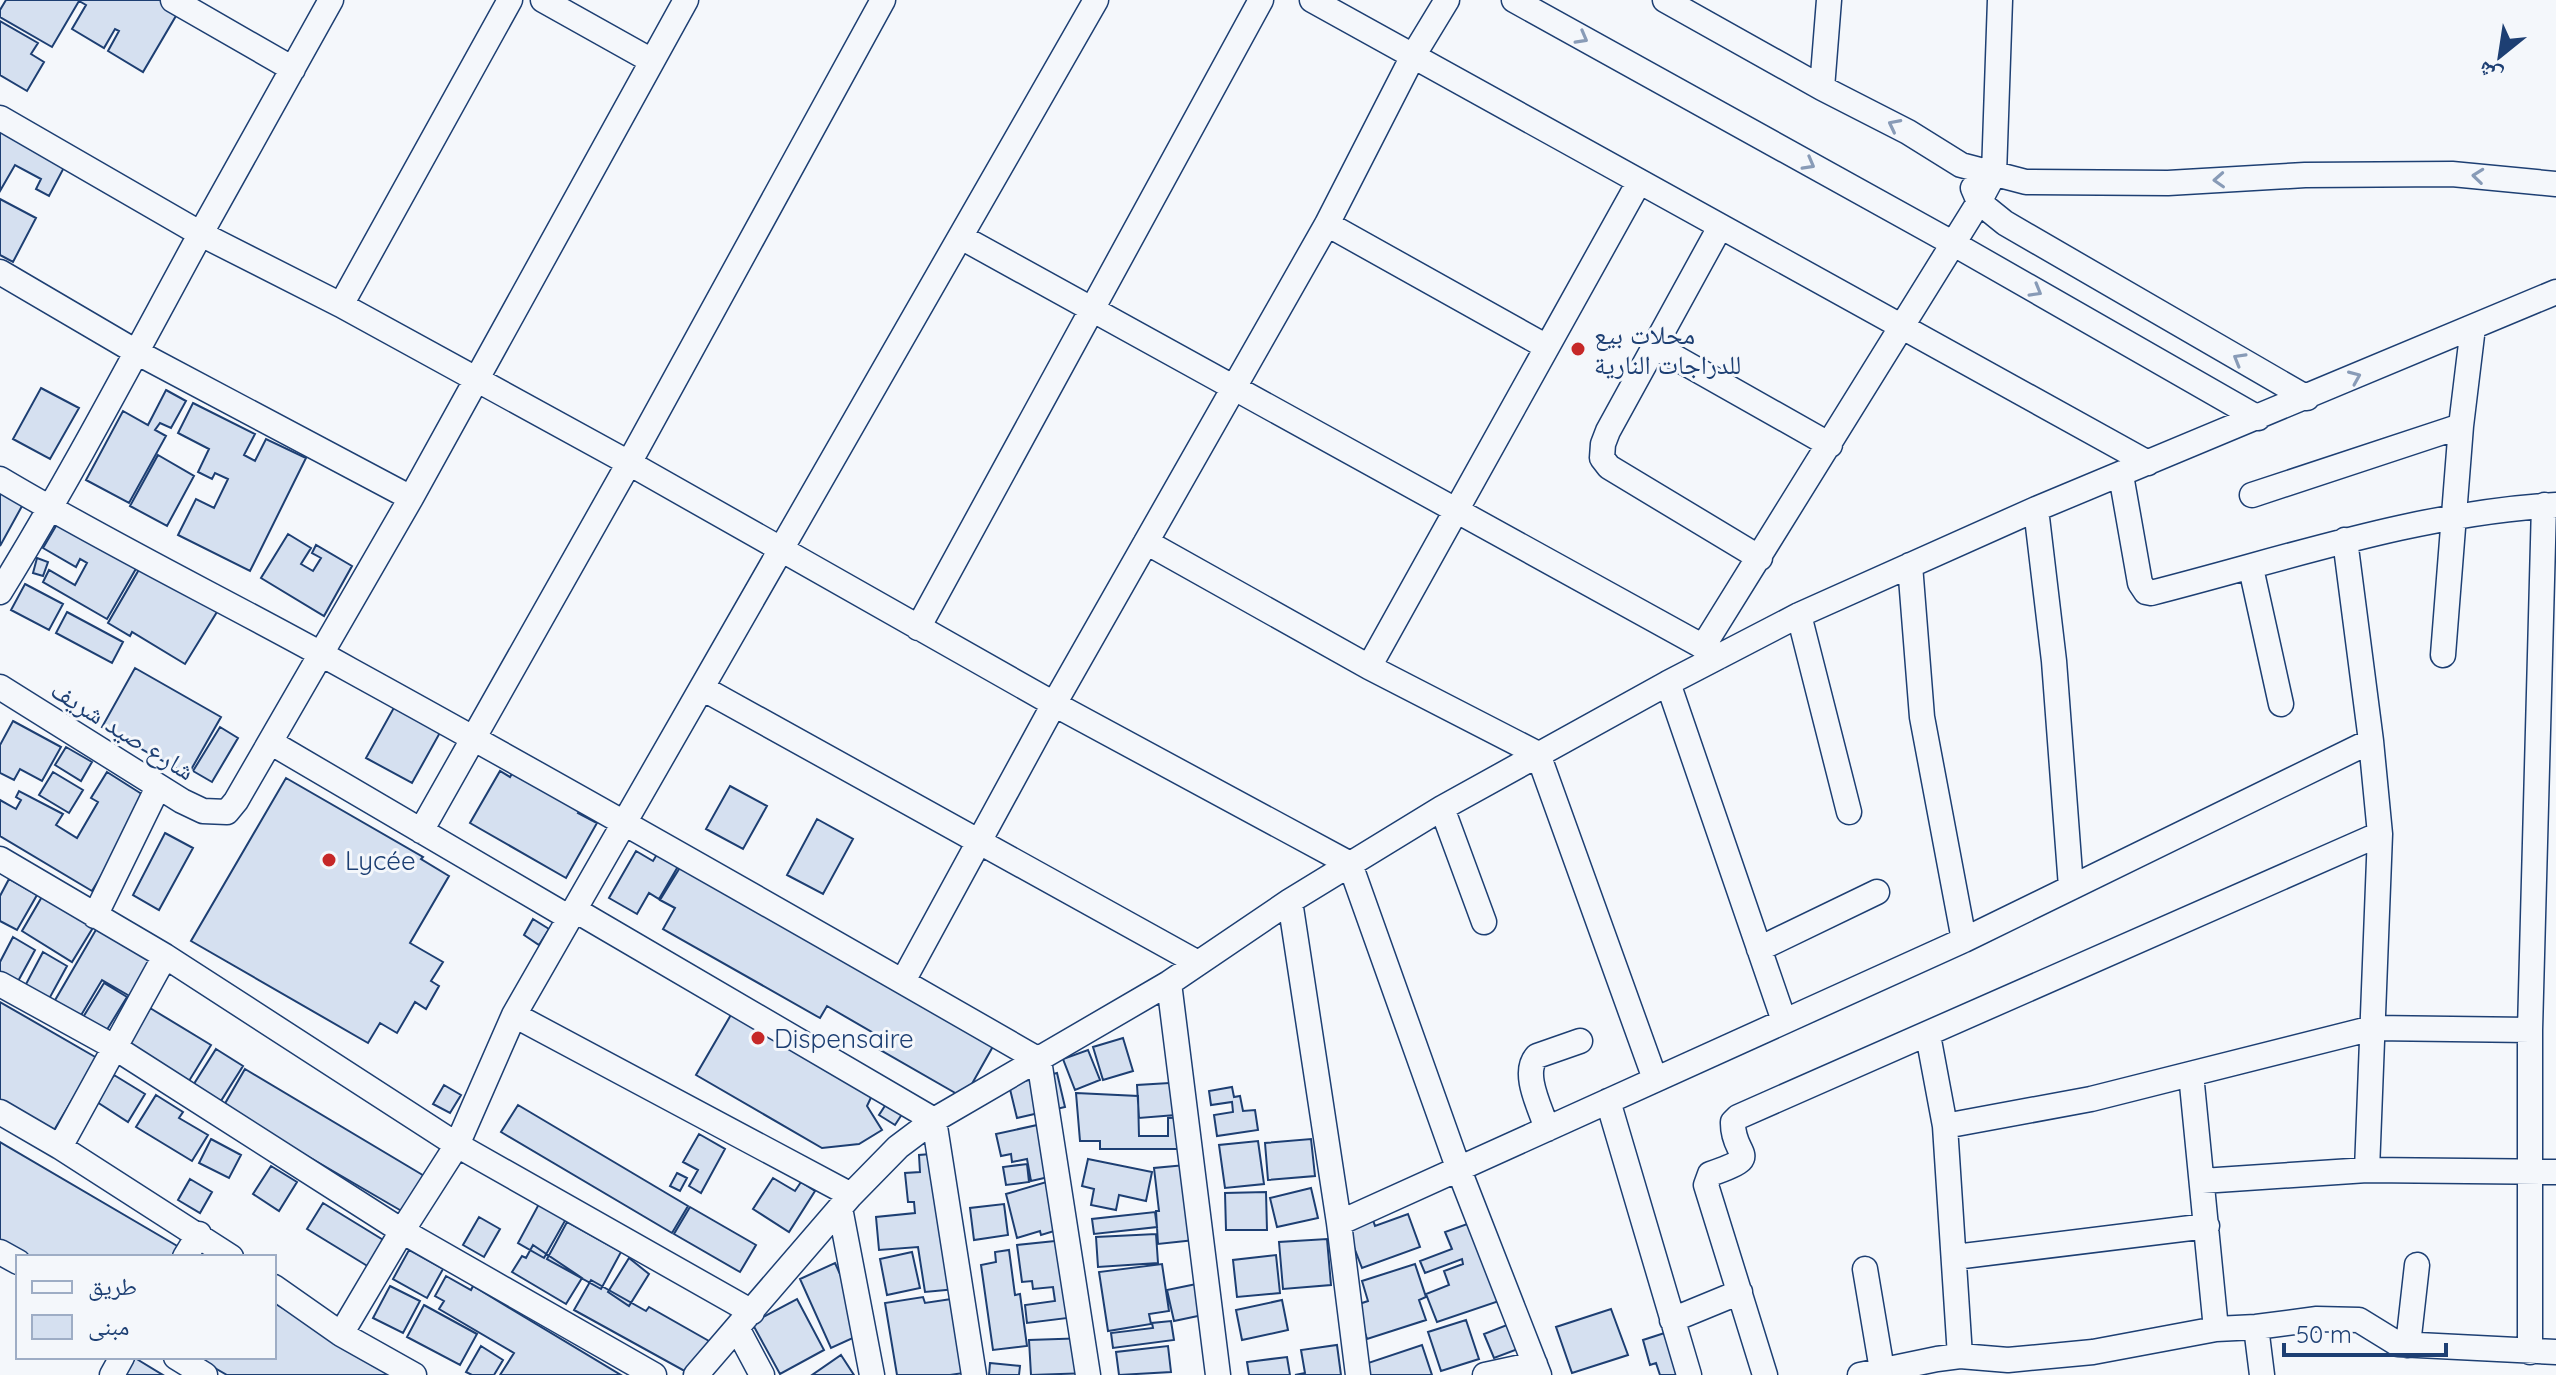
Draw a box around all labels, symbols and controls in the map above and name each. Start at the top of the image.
north arrow [2460,16,2540,96]
one-way arrow [1573,28,1588,44]
text: ش [2473,55,2507,91]
one-way arrow [1887,119,1902,134]
one-way arrow [1800,154,1815,170]
one-way arrow [2471,168,2484,185]
one-way arrow [2212,171,2225,188]
one-way arrow [2027,281,2042,297]
place label: محلات بيع للدراجات النارية [1594,318,1741,381]
marker: محلات بيع للدراجات النارية [1569,340,1587,358]
one-way arrow [2233,353,2248,369]
one-way arrow [2347,371,2361,387]
street label: شارع صيد شريف [45,673,201,787]
place label: Lycée [345,844,416,877]
marker: Lycée [320,851,338,869]
place label: Dispensaire [774,1022,914,1055]
marker: Dispensaire [749,1029,767,1047]
legend [16,1255,276,1359]
text: طريق [88,1271,137,1301]
scale bar [2284,1307,2446,1357]
text: مبنى [88,1311,129,1341]
text: 50 m [2296,1319,2352,1349]

